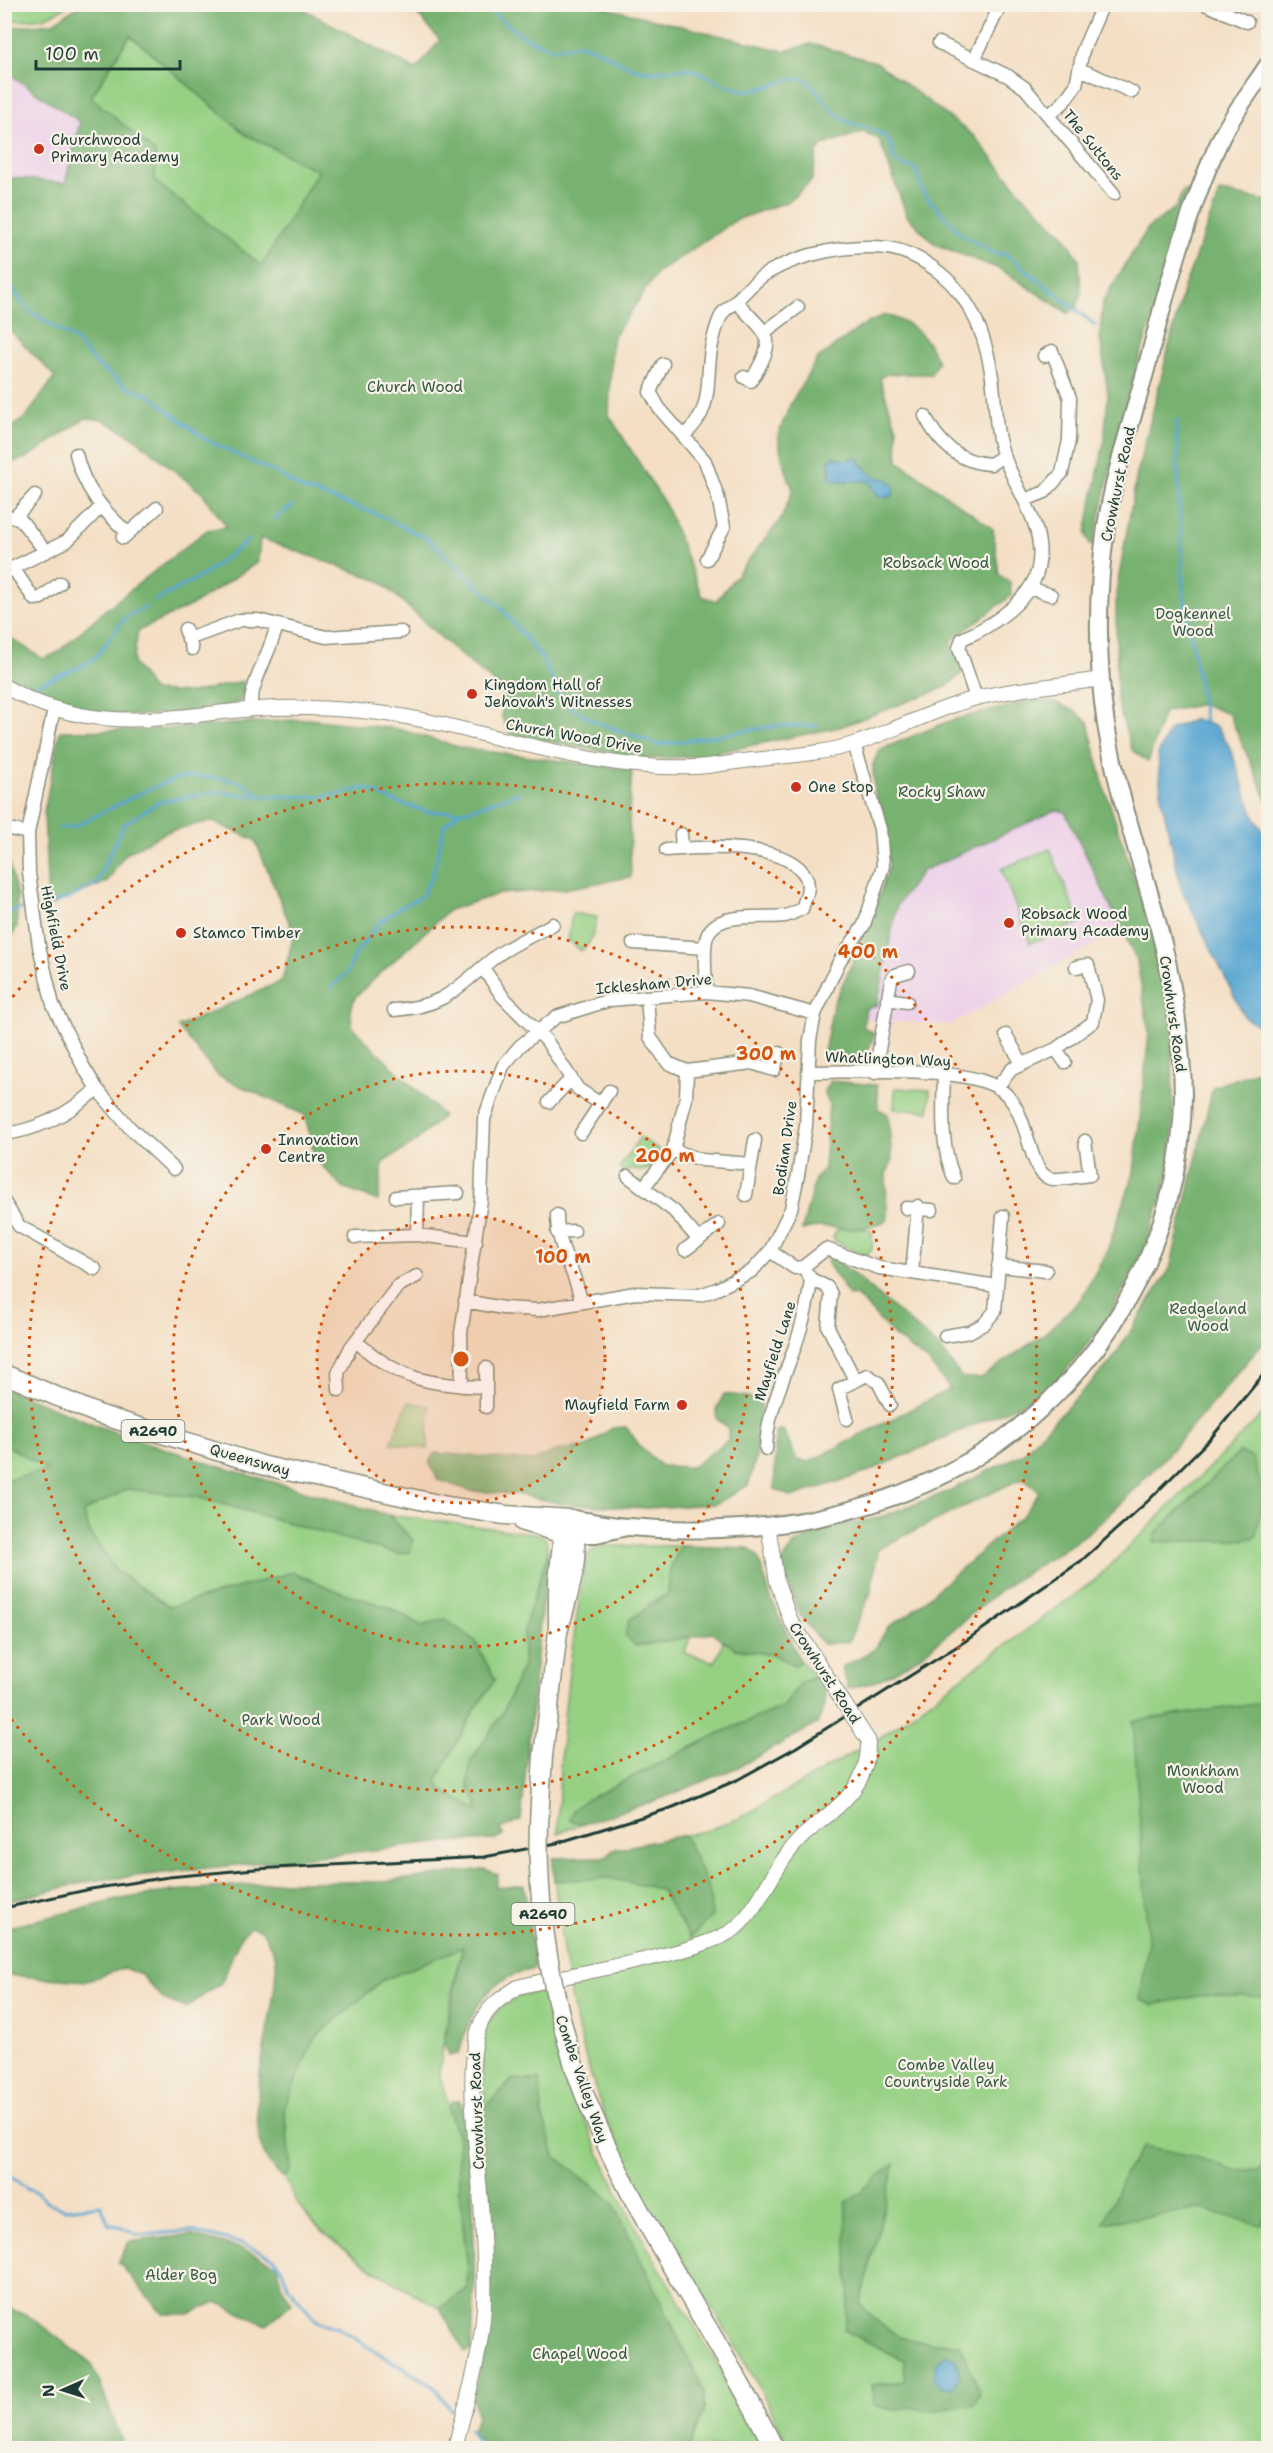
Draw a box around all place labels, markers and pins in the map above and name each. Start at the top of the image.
place label: Churchwood Primary Academy [51,130,179,167]
marker: Churchwood Primary Academy [32,142,46,156]
place label: Kingdom Hall of Jehovah's Witnesses [484,675,632,712]
marker: Kingdom Hall of Jehovah's Witnesses [465,687,479,701]
place label: One Stop [808,777,873,797]
marker: One Stop [789,780,803,794]
place label: Robsack Wood Primary Academy [1021,904,1149,941]
marker: Robsack Wood Primary Academy [1002,916,1016,930]
place label: Stamco Timber [193,923,301,943]
marker: Stamco Timber [174,926,188,940]
place label: Innovation Centre [278,1130,358,1167]
marker: Innovation Centre [259,1142,273,1156]
centre of rings [451,1349,471,1369]
place label: Mayfield Farm [565,1395,670,1415]
marker: Mayfield Farm [675,1398,689,1412]

